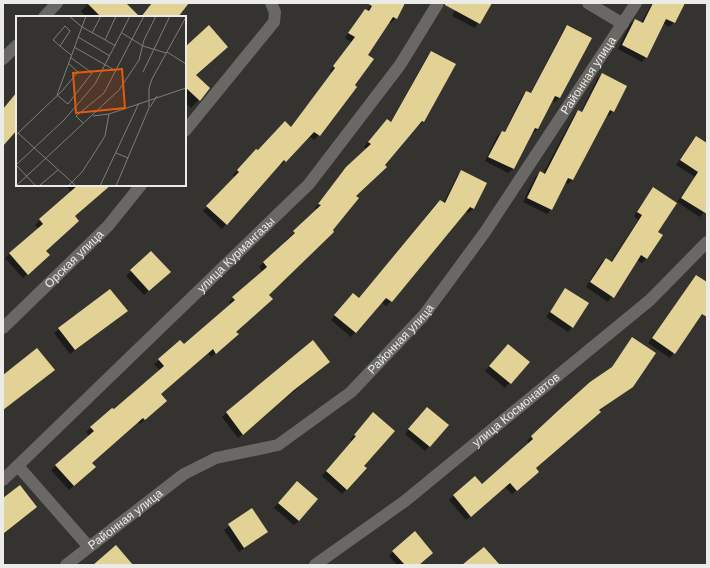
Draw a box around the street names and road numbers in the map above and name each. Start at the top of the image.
street label: Районная улица [557,33,620,118]
street label: улица Курмангазы [194,213,278,296]
street label: Орская улица [41,226,107,292]
street label: Районная улица [364,301,438,378]
street label: улица Космонавтов [469,369,563,451]
street label: Районная улица [85,485,166,553]

